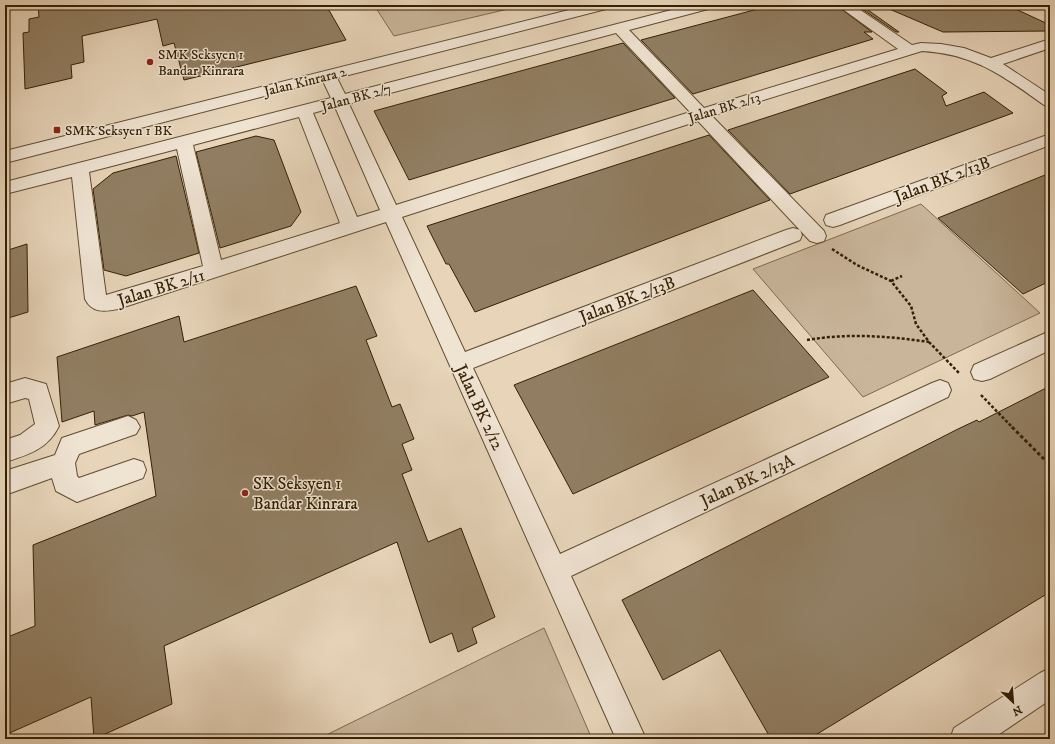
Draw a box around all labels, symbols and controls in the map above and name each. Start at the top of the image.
place label: SMK Seksyen 1 Bandar Kinrara [158,46,244,80]
marker: SMK Seksyen 1 Bandar Kinrara [145,57,155,67]
street label: Jalan Kinrara 2 [260,63,349,101]
street label: Jalan BK 2/7 [318,80,393,116]
street label: Jalan BK 2/13 [684,88,762,128]
place label: SMK Seksyen 1 BK [65,122,172,140]
marker: SMK Seksyen 1 BK [52,125,62,135]
street label: Jalan BK 2/13B [889,152,993,209]
street label: Jalan BK 2/11 [113,264,208,312]
street label: Jalan BK 2/13B [574,272,678,329]
street label: Jalan BK 2/12 [449,359,509,454]
street label: Jalan BK 2/13A [695,449,798,513]
place label: SK Seksyen 1 Bandar Kinrara [253,473,359,515]
marker: SK Seksyen 1 Bandar Kinrara [240,488,250,498]
north arrow [993,682,1033,722]
text: N [1010,702,1024,718]

